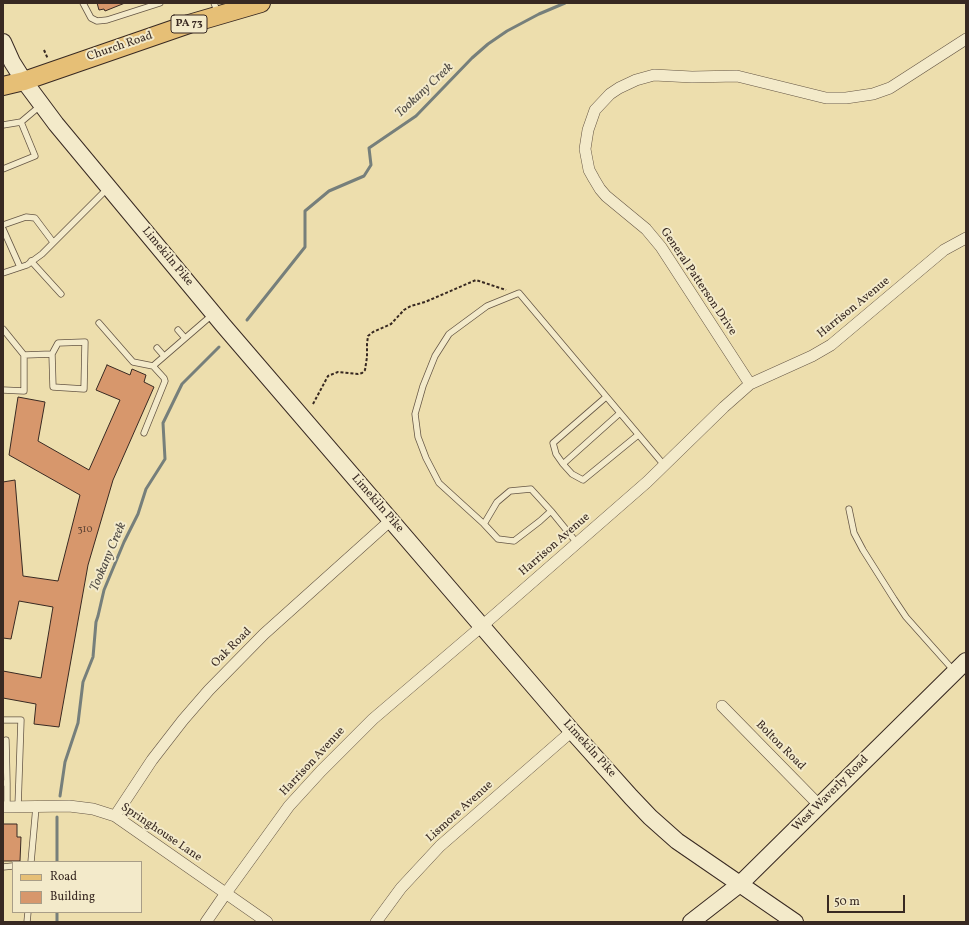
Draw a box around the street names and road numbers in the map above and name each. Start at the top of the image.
road number: PA 73 [171,15,207,33]
street label: Church Road [85,29,155,65]
street label: Limekiln Pike [138,225,196,289]
street label: General Patterson Drive [657,226,739,338]
street label: Harrison Avenue [815,274,893,342]
street label: Limekiln Pike [348,472,406,536]
street label: Harrison Avenue [517,510,593,580]
street label: Oak Road [209,625,255,671]
street label: Limekiln Pike [559,717,619,781]
street label: Bolton Road [752,718,808,774]
street label: Harrison Avenue [277,725,349,799]
street label: West Waverly Road [790,753,872,835]
street label: Lismore Avenue [424,778,496,846]
street label: Springhouse Lane [118,801,204,865]

